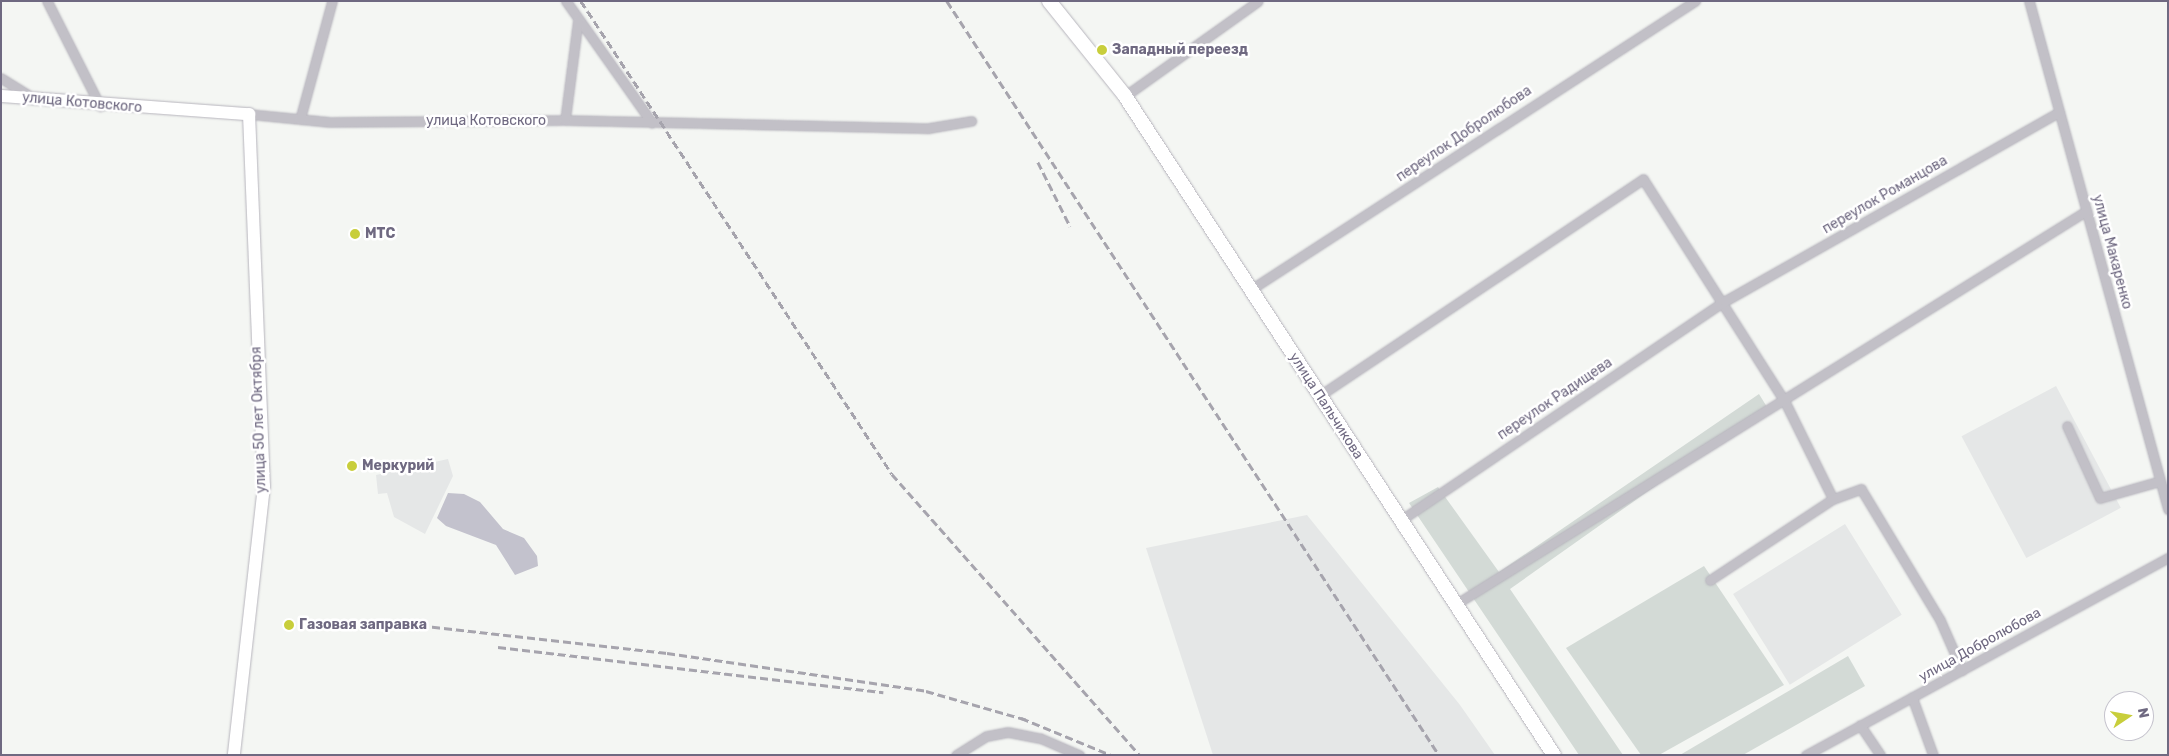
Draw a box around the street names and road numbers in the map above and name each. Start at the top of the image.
street label: переулок Добролюбова [1393,82,1535,186]
street label: улица Котовского [21,89,143,117]
street label: улица Котовского [426,113,546,129]
street label: переулок Романцова [1820,152,1950,238]
street label: улица Макаренко [2089,193,2135,311]
street label: улица 50 лет Октября [248,346,270,494]
street label: улица Пальчикова [1285,350,1367,462]
street label: переулок Радищева [1494,354,1616,444]
street label: улица Добролюбова [1916,604,2044,686]

